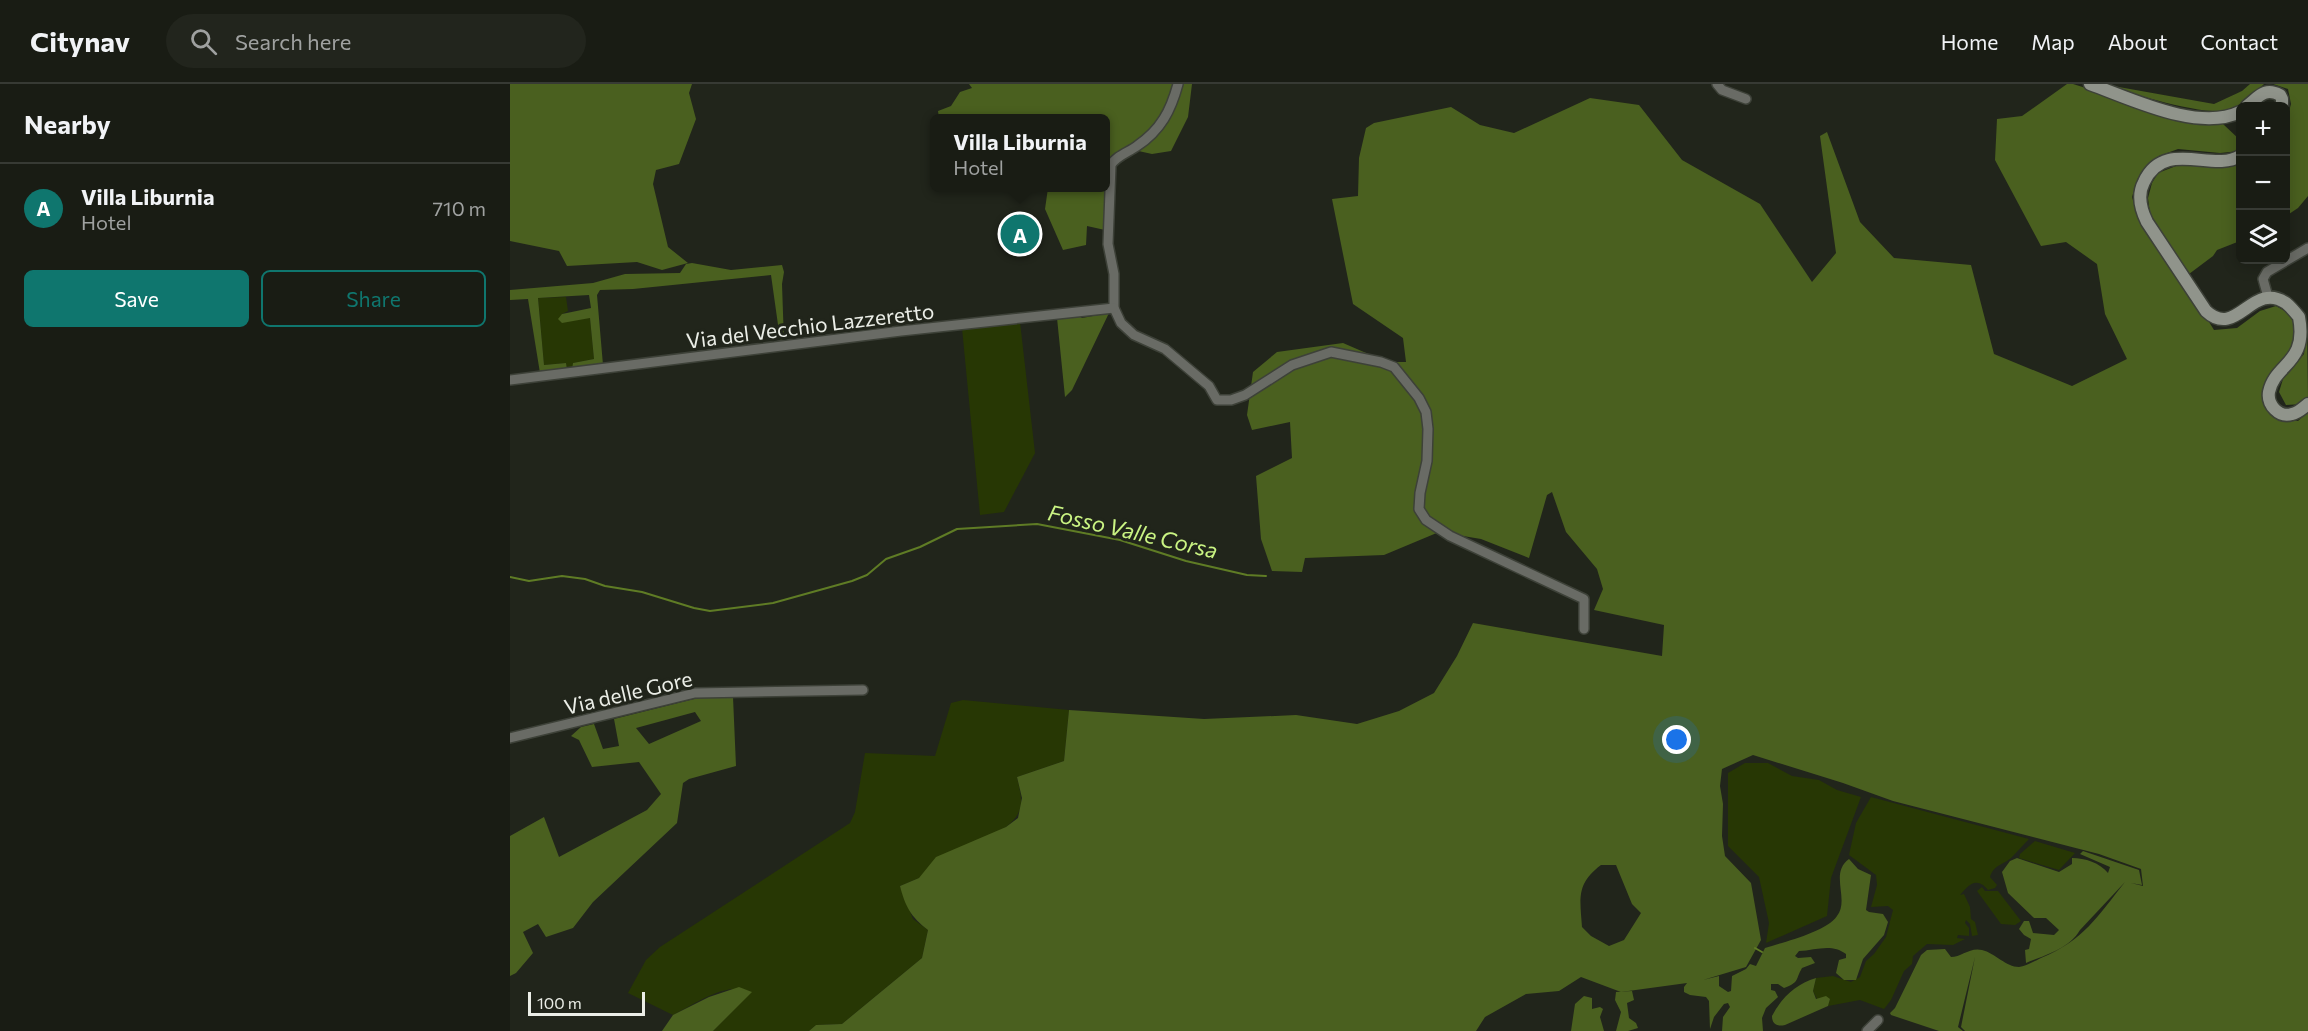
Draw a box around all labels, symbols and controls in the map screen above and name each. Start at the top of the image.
search box [166,14,586,68]
text: Citynav [30,24,130,58]
icon: search [187,25,220,58]
text: Search here [235,28,351,55]
text: Home [1941,29,1998,54]
text: Map [2031,29,2075,54]
text: About [2108,29,2167,54]
text: Contact [2200,29,2278,54]
map controls [2236,102,2290,264]
button: + [2236,102,2290,156]
text: Nearby [24,108,111,139]
popup [930,114,1110,192]
text: Villa Liburnia [953,128,1087,155]
text: Hotel [953,155,1004,179]
button: − [2236,156,2290,210]
text: Villa Liburnia [81,183,215,210]
text: A [36,196,51,220]
text: 710 m [433,196,486,220]
text: Hotel [81,210,131,234]
button: layers [2236,210,2290,264]
pin: A [1000,212,1040,256]
button: Save [24,270,249,327]
button: Share [261,270,486,327]
street label: Via del Vecchio Lazzeretto [685,297,935,353]
water label: Fosso Valle Corsa [1046,498,1220,564]
street label: Via delle Gore [561,665,695,719]
your location [1662,725,1691,754]
scale bar [528,989,645,1016]
text: 100 m [537,993,582,1012]

